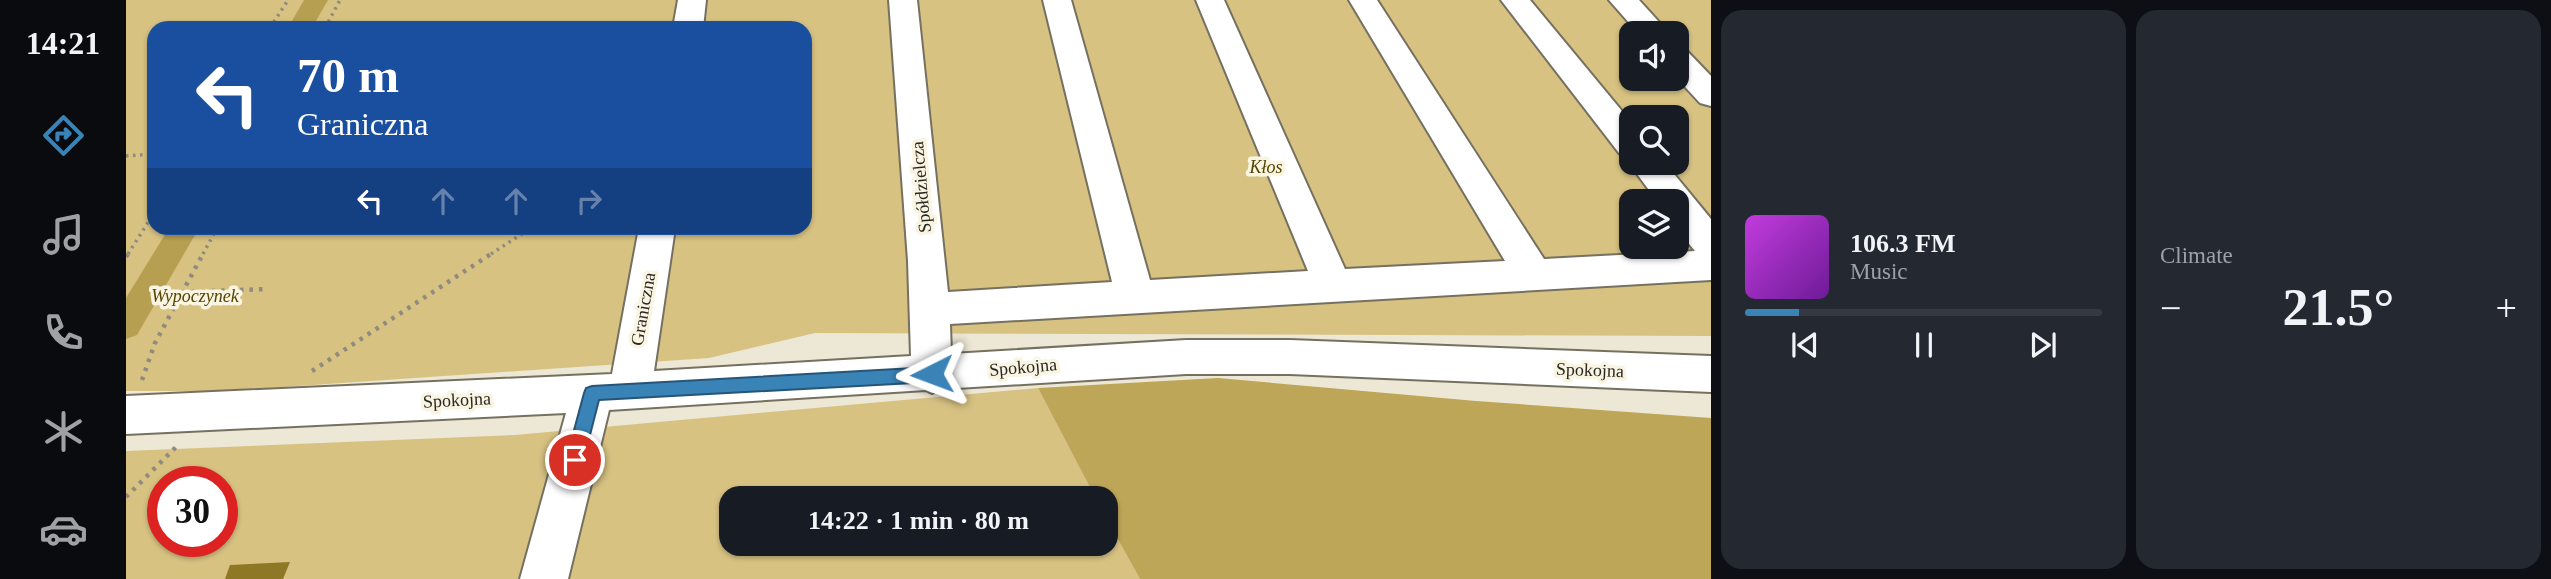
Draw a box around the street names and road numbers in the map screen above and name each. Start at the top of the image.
street label: Spółdzielcza [907,140,935,234]
street label: Graniczna [627,271,659,347]
street label: Spokojna [988,354,1058,380]
street label: Spokojna [1556,359,1624,381]
street label: Spokojna [423,388,491,412]

